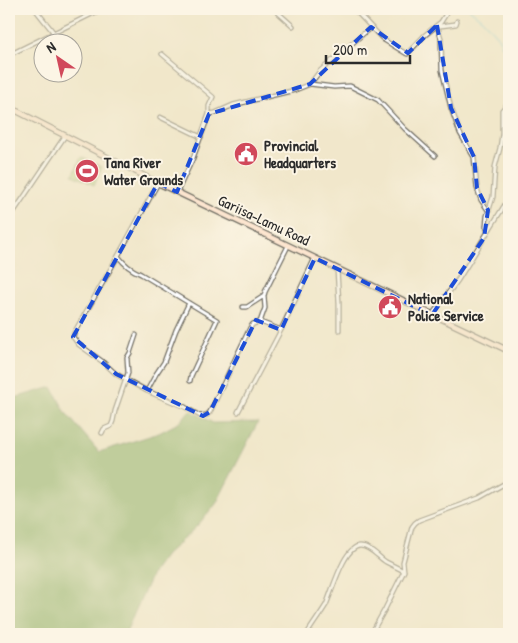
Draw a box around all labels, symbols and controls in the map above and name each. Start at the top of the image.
north arrow [32,32,82,82]
scale bar [326,32,409,64]
text: N [42,37,59,57]
text: 200 m [333,39,367,60]
place label: Provincial Headquarters [264,135,336,174]
public building icon: Provincial Headquarters [233,141,259,167]
place label: Tana River Water Grounds [103,152,183,190]
sports icon: Tana River Water Grounds [74,158,100,184]
street label: Gariisa-Lamu Road [215,190,313,250]
place label: National Police Service [408,288,484,326]
public building icon: National Police Service [377,294,403,320]

